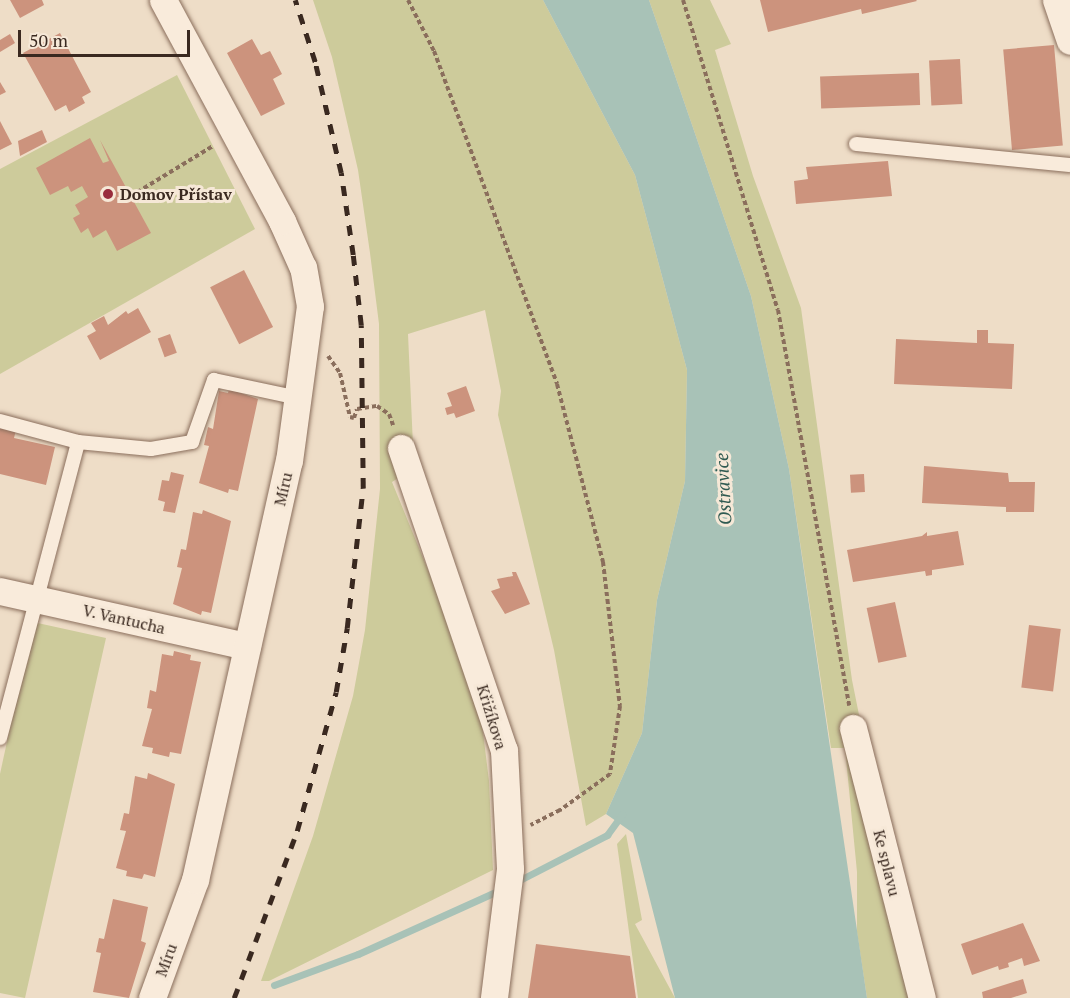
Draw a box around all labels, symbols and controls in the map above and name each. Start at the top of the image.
scale bar [21,18,194,56]
text: 50 m [29,28,68,52]
place label: Domov Přístav [120,184,232,204]
marker: Domov Přístav [101,187,115,201]
water label: Ostravice [710,452,736,526]
street label: Míru [270,470,296,508]
street label: V. Vantucha [80,600,168,638]
street label: Křižíkova [473,682,511,752]
street label: Ke splavu [869,828,905,898]
street label: Míru [151,941,181,979]

